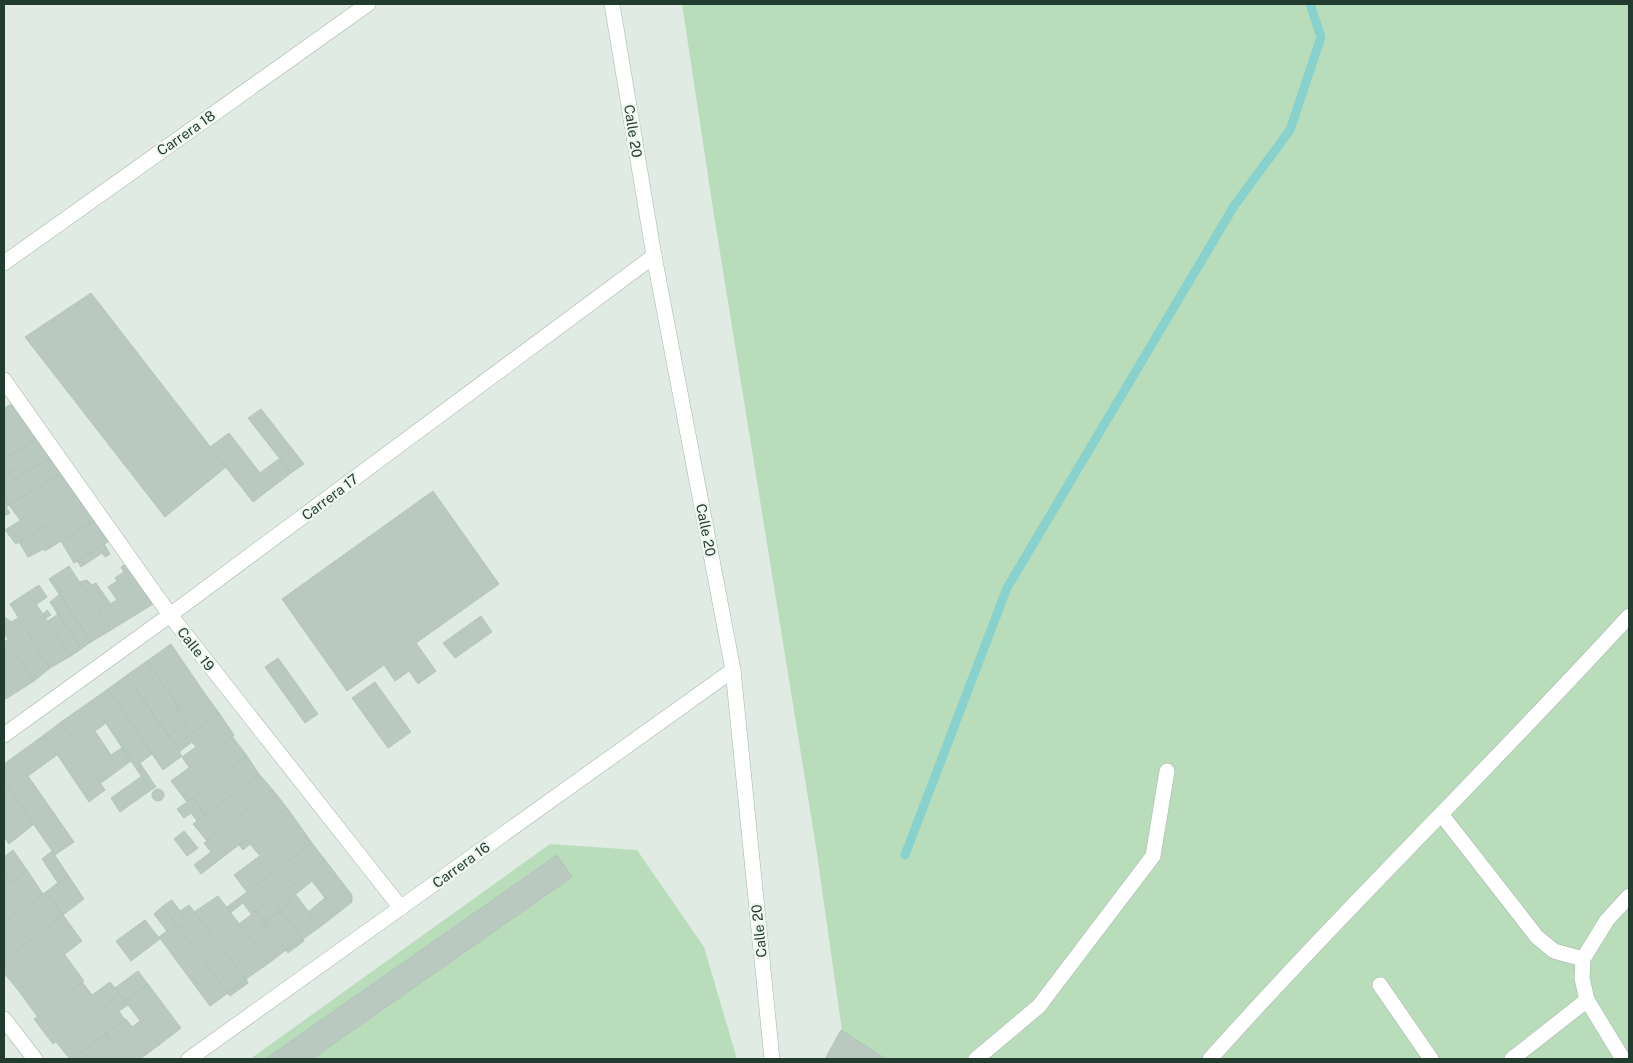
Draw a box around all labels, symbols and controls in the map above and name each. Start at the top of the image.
street label: Calle 20 [621,103,645,159]
street label: Carrera 18 [154,107,218,159]
street label: Carrera 17 [299,471,361,523]
street label: Calle 20 [693,502,719,558]
street label: Calle 19 [174,624,218,674]
street label: Carrera 16 [429,839,493,891]
street label: Calle 20 [748,904,770,958]

